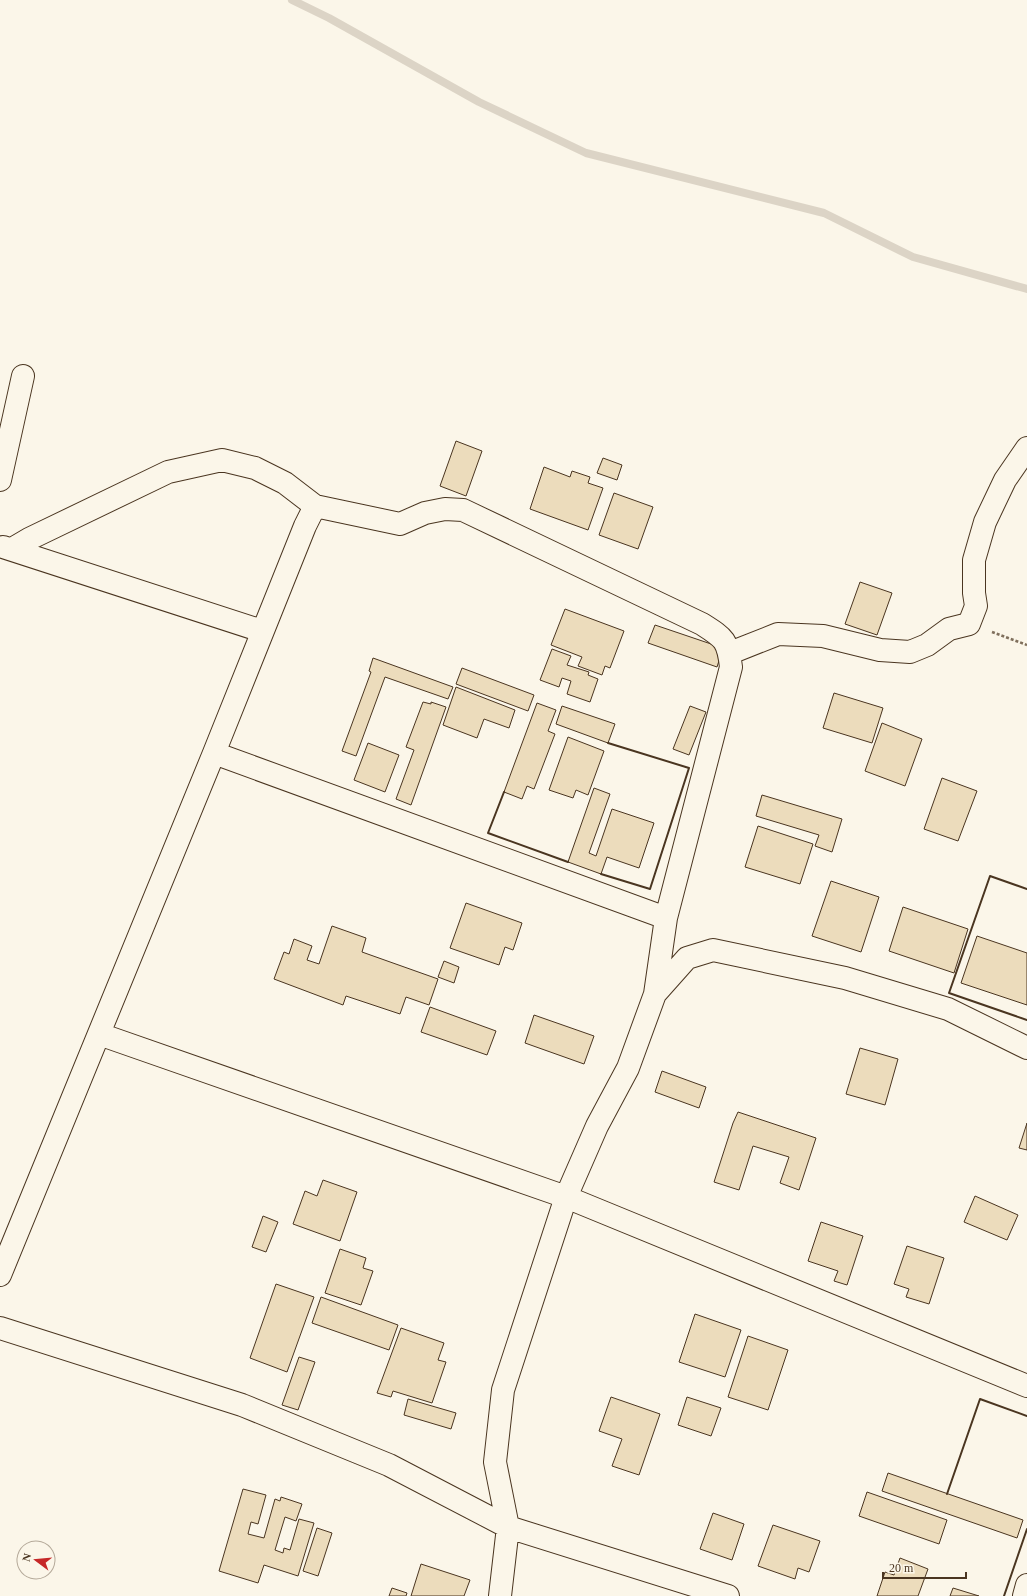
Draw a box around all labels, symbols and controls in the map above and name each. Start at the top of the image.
north arrow [16,1540,56,1580]
text: N [20,1552,33,1563]
scale bar [883,1554,966,1580]
text: 20 m [889,1561,914,1575]

